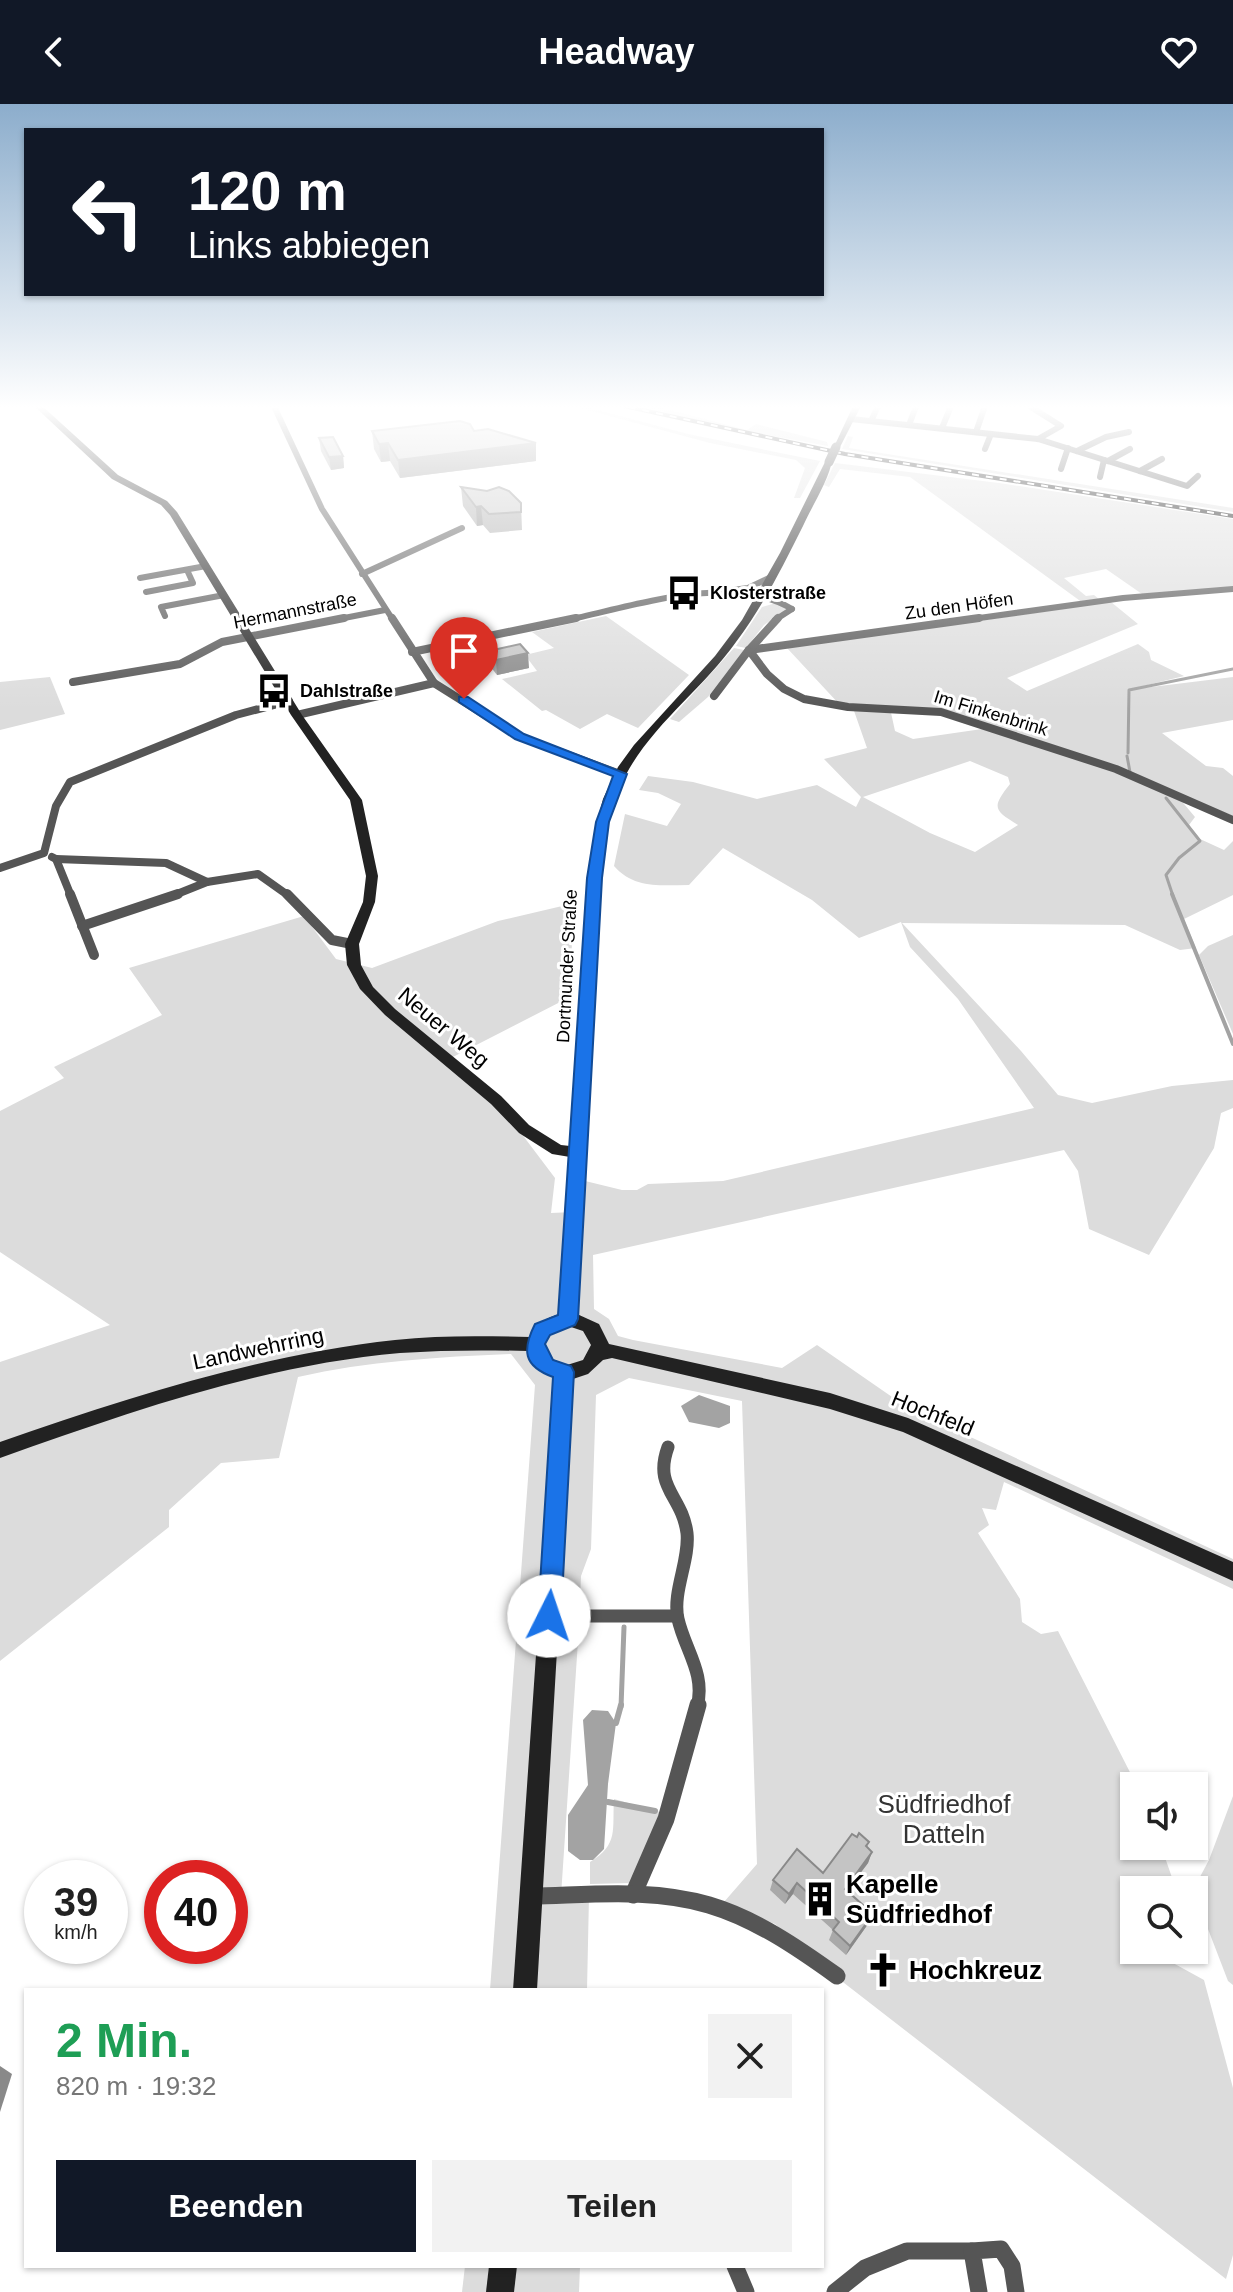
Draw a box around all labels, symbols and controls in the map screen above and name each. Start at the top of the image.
icon: back [32,30,76,74]
icon: heart [1157,30,1201,74]
text: Headway [538,31,695,72]
text: 120 m [188,159,347,222]
icon: left [56,160,160,264]
text: Links abbiegen [188,225,430,266]
bus stop icon: Klosterstraße [665,574,703,612]
place label: Klosterstraße [710,583,826,603]
street label: Hermannstraße [232,589,358,633]
street label: Zu den Höfen [904,589,1014,623]
pin [430,617,498,699]
icon: arrive [442,629,486,673]
bus stop icon: Dahlstraße [255,672,293,710]
place label: Dahlstraße [300,681,393,701]
street label: Im Finkenbrink [932,686,1051,740]
street label: Dortmunder Straße [553,889,581,1043]
street label: Neuer Weg [393,982,494,1073]
street label: Landwehrring [190,1322,326,1375]
street label: Hochfeld [888,1386,978,1441]
position arrow [507,1574,591,1658]
map controls [1120,1772,1208,1964]
button: sound [1120,1772,1208,1860]
park label: Südfriedhof Datteln [878,1789,1011,1849]
speed limit sign: 40 [144,1860,248,1964]
place label: Kapelle Südfriedhof [846,1869,992,1929]
button: search [1120,1876,1208,1964]
text: 39 [54,1880,98,1924]
building icon: Kapelle Südfriedhof [801,1880,839,1918]
text: km/h [54,1921,98,1943]
church icon: Hochkreuz [864,1951,902,1989]
place label: Hochkreuz [909,1955,1042,1985]
text: 2 Min. [56,2014,192,2067]
button: close [708,2014,792,2098]
text: 820 m · 19:32 [56,2071,216,2101]
button: Beenden [56,2160,416,2252]
button: Teilen [432,2160,792,2252]

